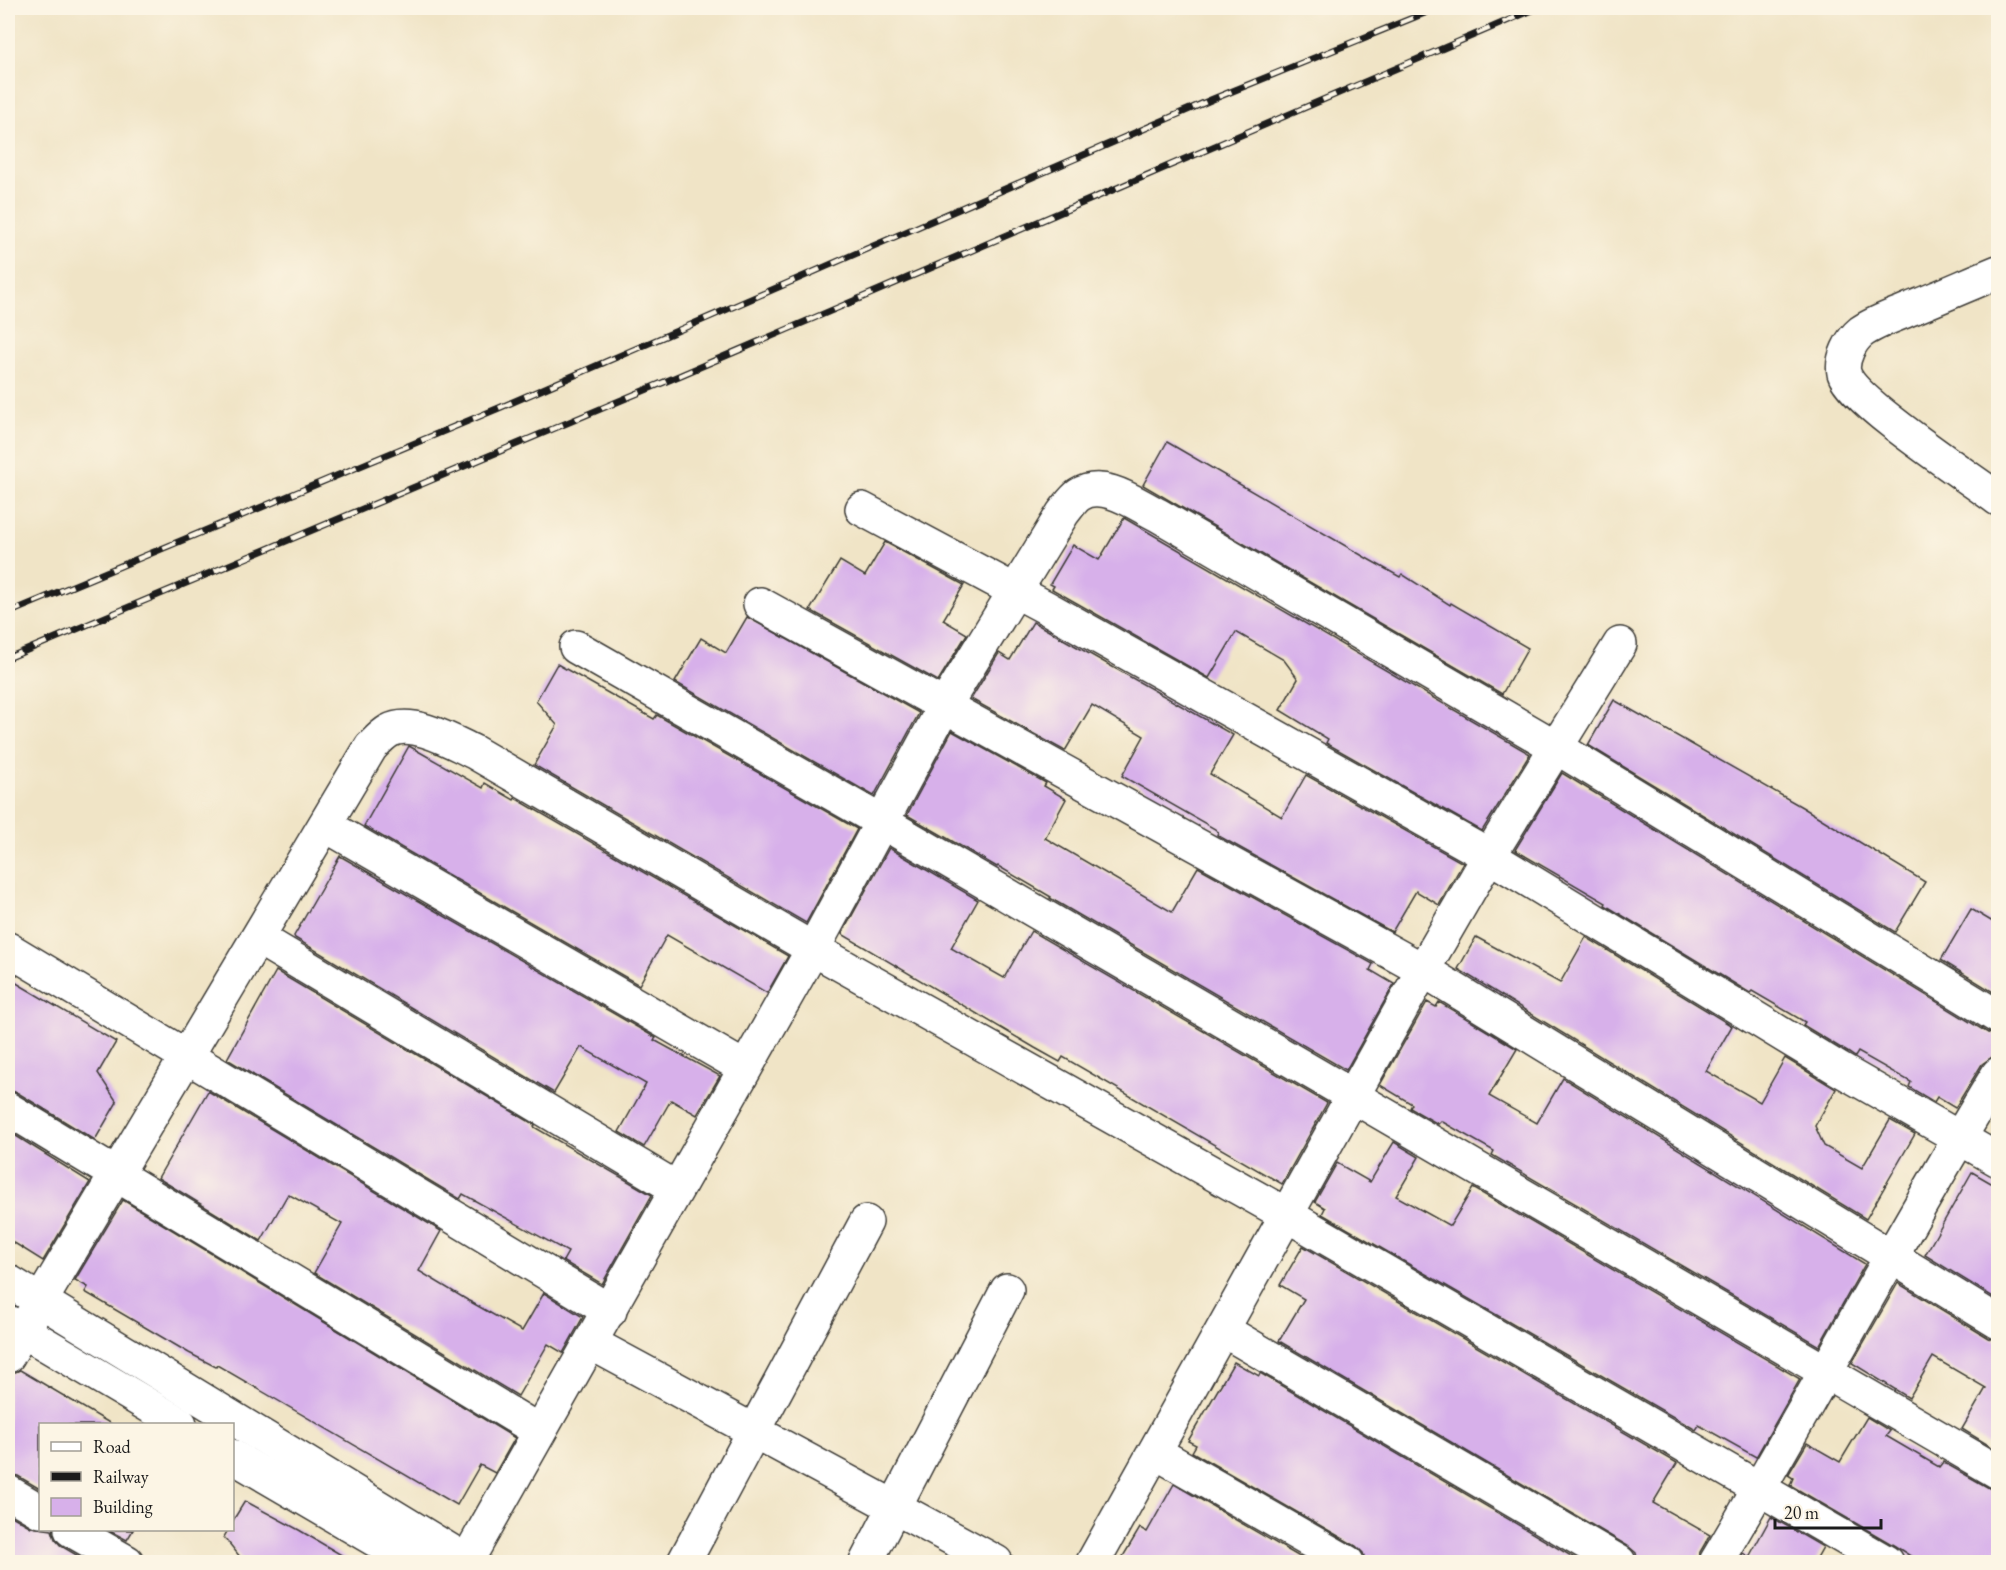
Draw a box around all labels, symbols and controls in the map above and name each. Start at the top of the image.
legend [39,1423,234,1531]
text: Road [93,1435,132,1458]
text: Railway [93,1465,149,1488]
scale bar [1775,1492,1882,1530]
text: Building [93,1495,153,1518]
text: 20 m [1784,1501,1819,1524]

